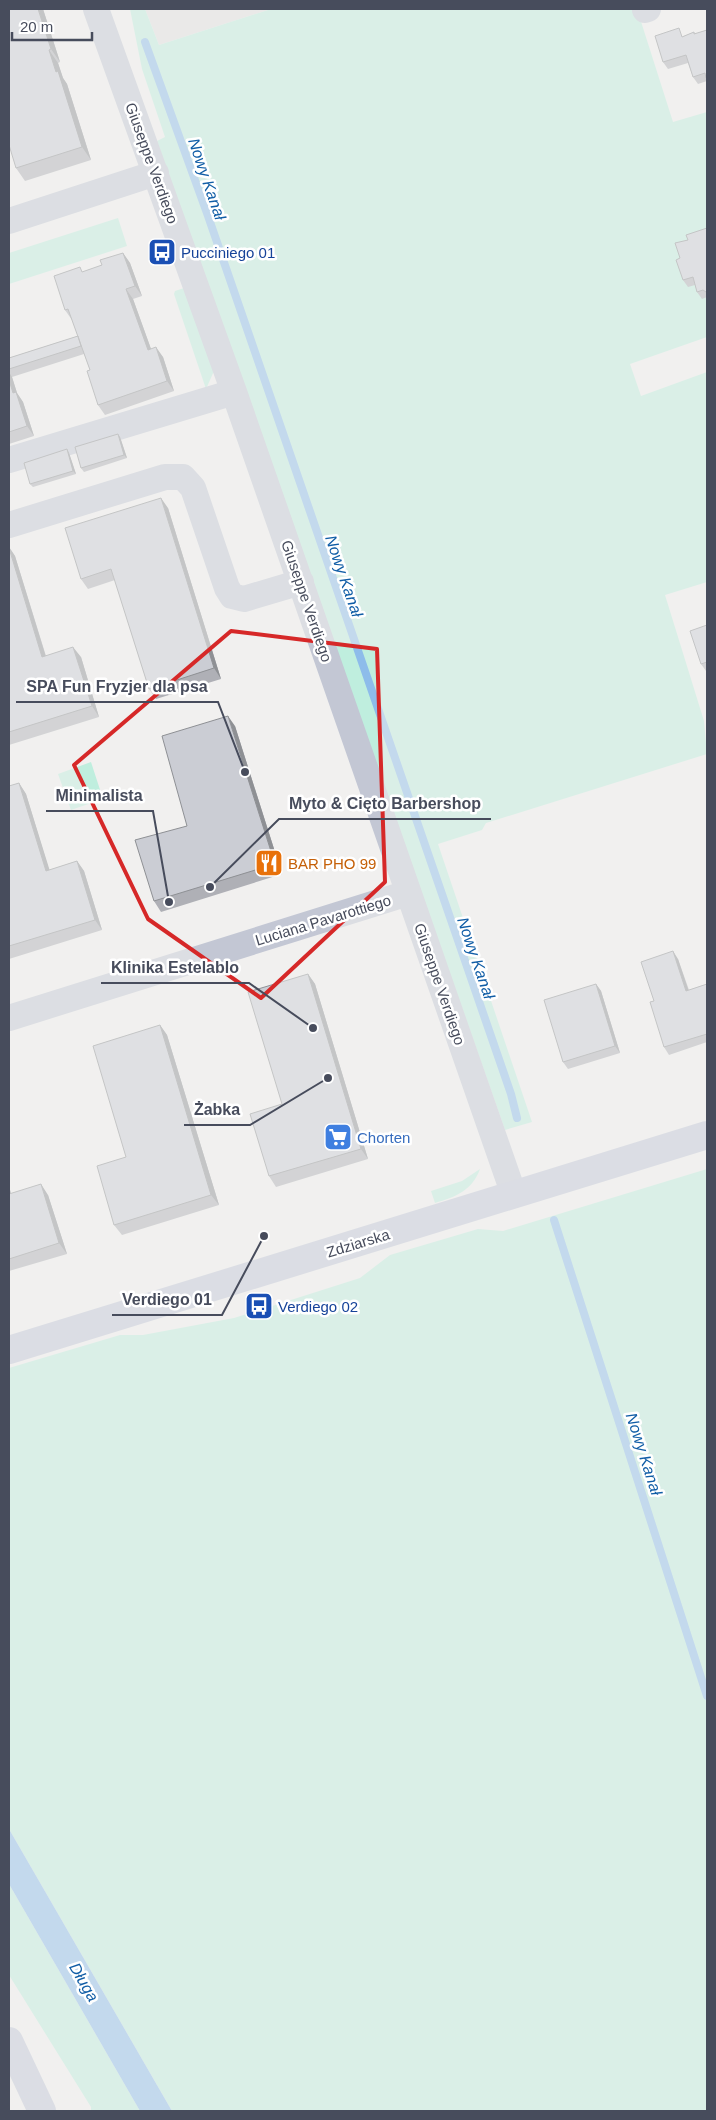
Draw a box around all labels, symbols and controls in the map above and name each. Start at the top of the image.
scale bar [12,10,92,42]
text: 20 m [20,18,53,35]
street label: Giuseppe Verdiego [122,100,182,226]
water label: Nowy Kanał [185,136,229,223]
bus stop icon: Pucciniego 01 [147,237,177,267]
place label: Pucciniego 01 [181,244,275,261]
water label: Nowy Kanał [322,533,366,620]
street label: Giuseppe Verdiego [278,538,336,664]
callout: SPA Fun Fryzjer dla psa [16,671,218,702]
text: SPA Fun Fryzjer dla psa [26,678,208,695]
callout: Minimalista [46,780,153,811]
text: Minimalista [55,787,143,804]
callout: Myto & Cięto Barbershop [279,788,491,819]
text: Myto & Cięto Barbershop [289,795,481,812]
restaurant icon: BAR PHO 99 [254,848,284,878]
place label: BAR PHO 99 [288,855,376,872]
street label: Luciana Pavarottiego [253,891,393,949]
water label: Nowy Kanał [454,915,498,1002]
street label: Giuseppe Verdiego [411,921,469,1047]
callout: Klinika Estelablo [101,952,249,983]
text: Klinika Estelablo [111,959,239,976]
callout: Żabka [184,1094,250,1125]
text: Żabka [194,1101,240,1118]
supermarket icon: Chorten [323,1122,353,1152]
place label: Chorten [357,1129,410,1146]
street label: Zdziarska [324,1225,392,1261]
callout: Verdiego 01 [112,1284,222,1315]
text: Verdiego 01 [122,1291,212,1308]
bus stop icon: Verdiego 02 [244,1291,274,1321]
place label: Verdiego 02 [278,1298,358,1315]
water label: Nowy Kanał [623,1411,665,1498]
water label: Długa [66,1960,102,2004]

